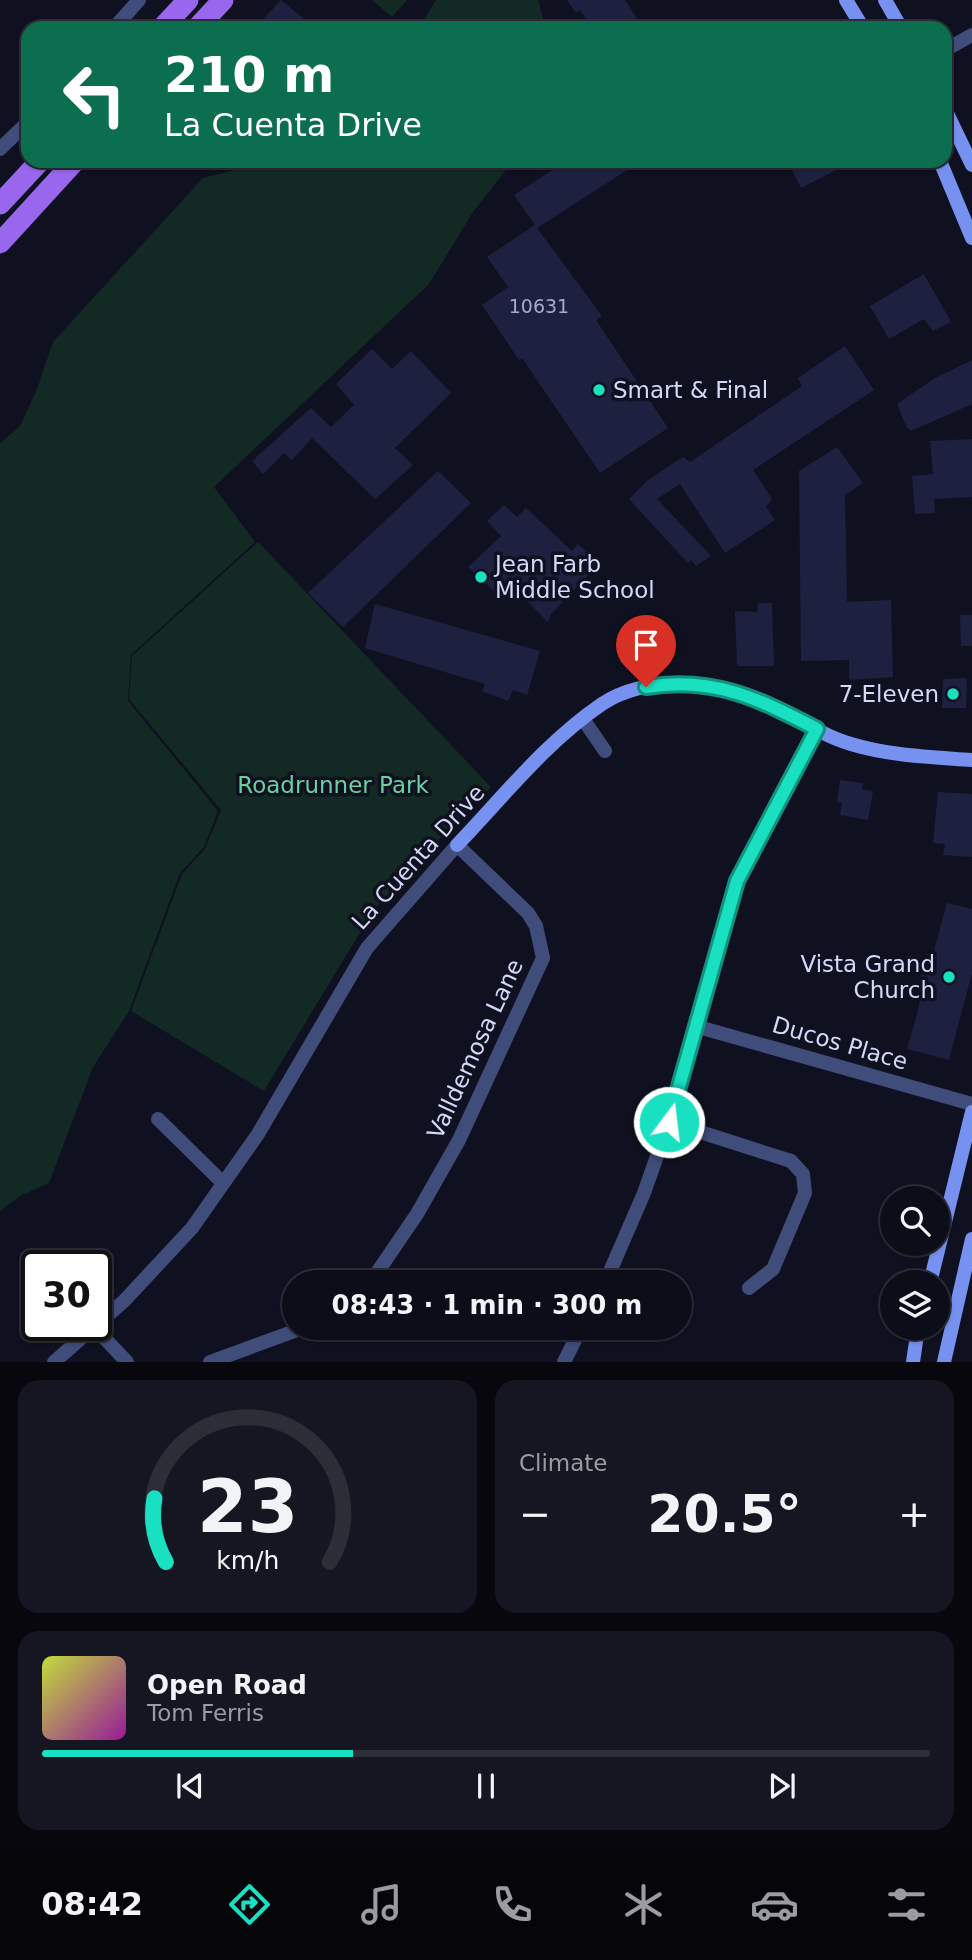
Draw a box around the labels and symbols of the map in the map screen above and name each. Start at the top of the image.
house number: 10631 [509,295,569,317]
place label: Smart & Final [613,377,768,403]
marker: Smart & Final [591,382,607,398]
place label: Jean Farb Middle School [493,551,655,603]
marker: Jean Farb Middle School [473,569,489,585]
pin [616,615,676,687]
place label: 7-Eleven [839,681,939,707]
marker: 7-Eleven [945,686,961,702]
park label: Roadrunner Park [237,772,429,798]
street label: La Cuenta Drive [346,779,490,935]
place label: Vista Grand Church [800,951,935,1003]
street label: Valldemosa Lane [422,955,528,1143]
marker: Vista Grand Church [941,969,957,985]
street label: Ducos Place [769,1011,911,1075]
position arrow [632,1085,706,1159]
speed limit sign: 30 [21,1250,112,1341]

